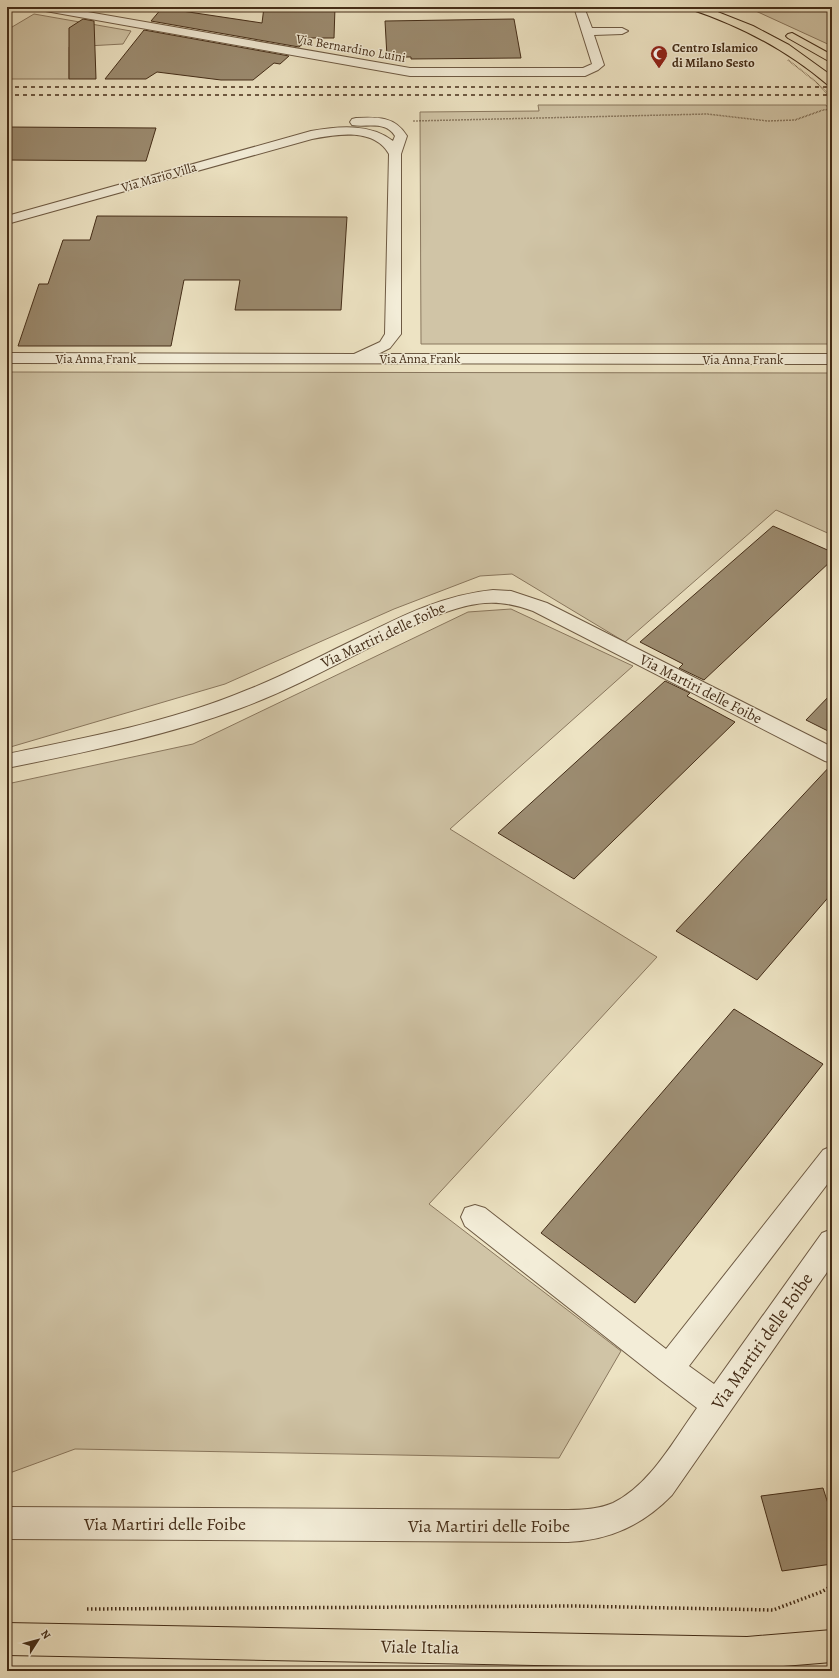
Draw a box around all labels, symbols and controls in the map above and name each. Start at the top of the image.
street label: Via Bernardino Luini [294,30,407,66]
place label: Centro Islamico di Milano Sesto [672,39,758,71]
mosque icon: Centro Islamico di Milano Sesto [649,44,669,69]
street label: Via Mario Villa [118,158,199,196]
street label: Via Anna Frank [55,350,137,367]
street label: Via Anna Frank [379,350,461,367]
street label: Via Anna Frank [702,351,784,368]
street label: Via Martiri delle Foibe [317,597,449,673]
street label: Via Martiri delle Foibe [635,649,766,729]
street label: Via Martiri delle Foibe [705,1268,818,1415]
street label: Via Martiri delle Foibe [83,1512,246,1536]
street label: Via Martiri delle Foibe [407,1514,570,1538]
north arrow [18,1620,58,1660]
text: N [37,1627,54,1642]
street label: Viale Italia [380,1634,460,1660]

